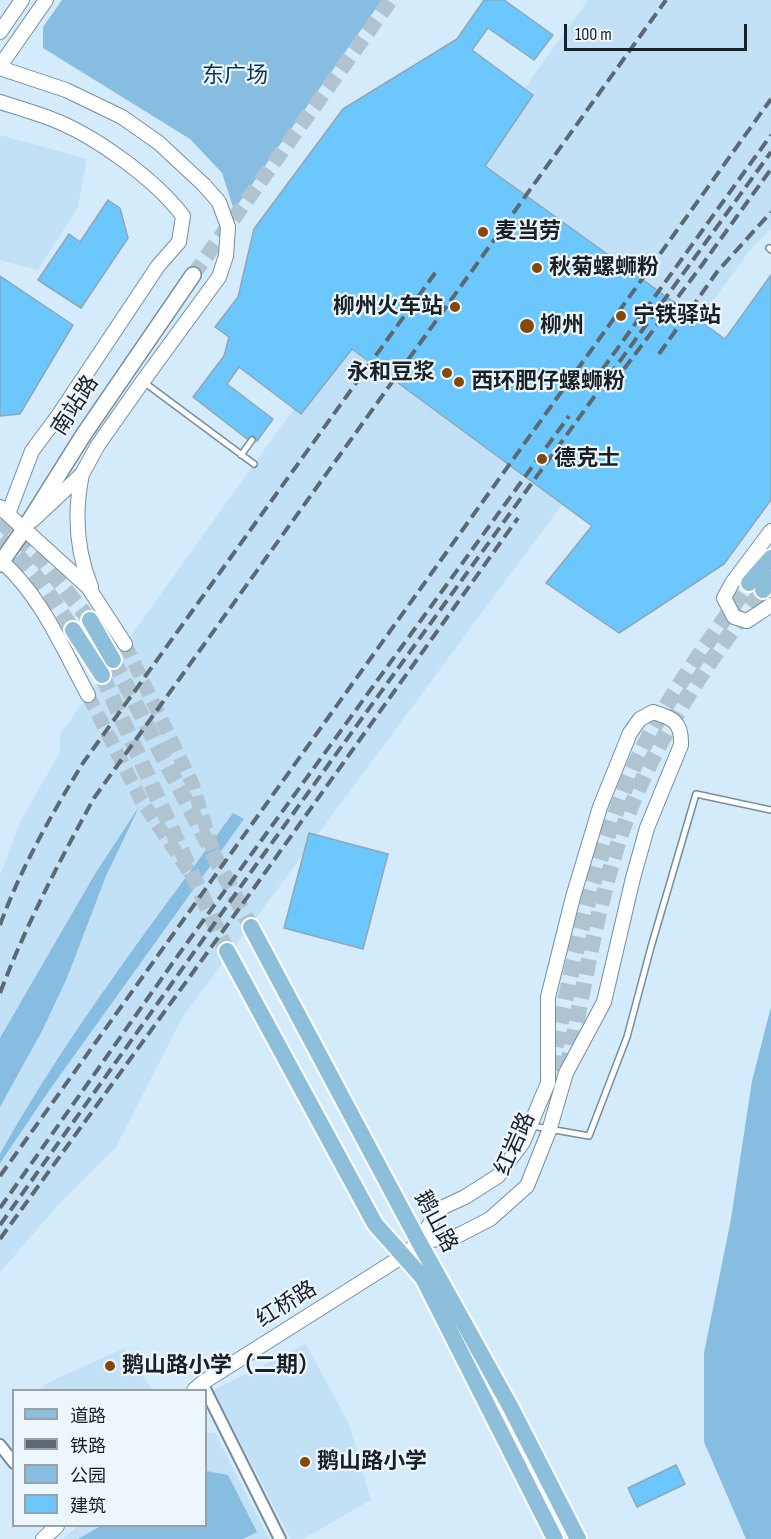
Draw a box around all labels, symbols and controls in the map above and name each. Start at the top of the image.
scale bar [567,12,750,50]
text: 100 m [575,24,612,45]
park label: 东广场 [202,63,268,89]
place label: 麦当劳 [495,219,561,245]
marker: 麦当劳 [476,225,490,239]
place label: 秋菊螺蛳粉 [549,255,659,281]
marker: 秋菊螺蛳粉 [530,261,544,275]
place label: 柳州火车站 [333,294,443,320]
marker: 柳州火车站 [448,300,462,314]
place label: 宁铁驿站 [633,303,721,329]
marker: 宁铁驿站 [614,309,628,323]
place label: 柳州 [540,313,584,339]
marker: 柳州 [518,317,536,335]
place label: 永和豆浆 [347,360,435,386]
marker: 永和豆浆 [440,366,454,380]
place label: 西环肥仔螺蛳粉 [471,369,625,395]
street label: 南站路 [47,371,105,441]
marker: 西环肥仔螺蛳粉 [452,375,466,389]
place label: 德克士 [554,446,620,472]
marker: 德克士 [535,452,549,466]
street label: 红岩路 [491,1108,541,1180]
street label: 鹅山路 [408,1187,462,1257]
street label: 红桥路 [252,1276,322,1334]
place label: 鹅山路小学（二期） [122,1353,320,1379]
marker: 鹅山路小学（二期） [103,1359,117,1373]
legend [12,1389,207,1527]
text: 道路 [70,1406,106,1427]
text: 铁路 [70,1436,106,1457]
place label: 鹅山路小学 [317,1449,427,1475]
marker: 鹅山路小学 [298,1455,312,1469]
text: 公园 [70,1466,106,1487]
text: 建筑 [70,1496,106,1517]

